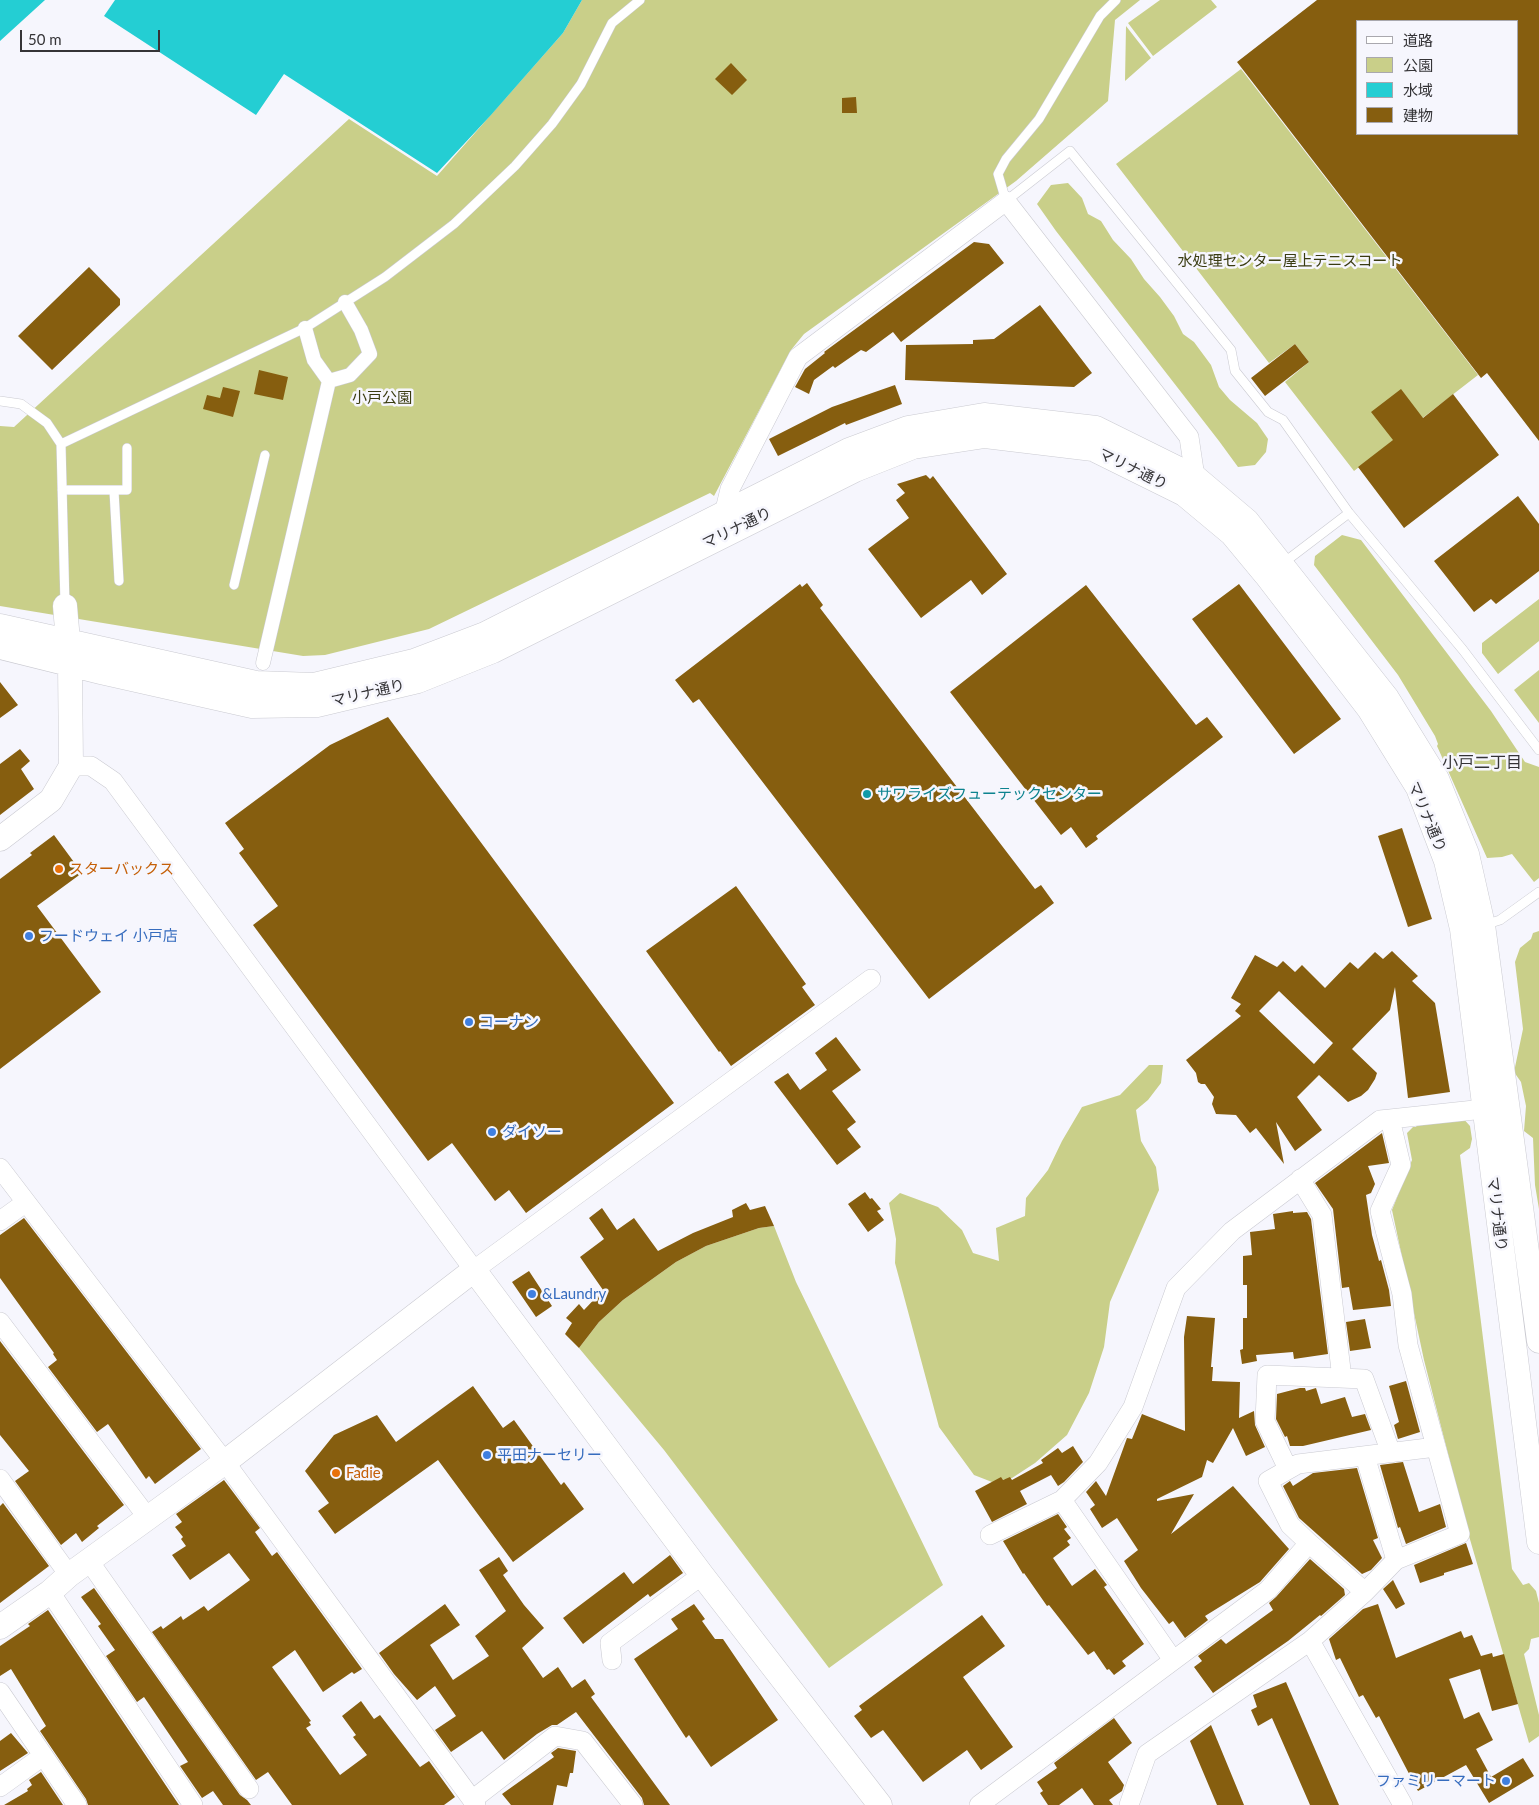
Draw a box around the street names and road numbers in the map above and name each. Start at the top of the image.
street label: マリナ通り [1095,444,1171,494]
street label: マリナ通り [699,503,775,553]
street label: マリナ通り [329,676,407,710]
street label: マリナ通り [1404,779,1450,855]
street label: マリナ通り [1483,1176,1511,1252]

